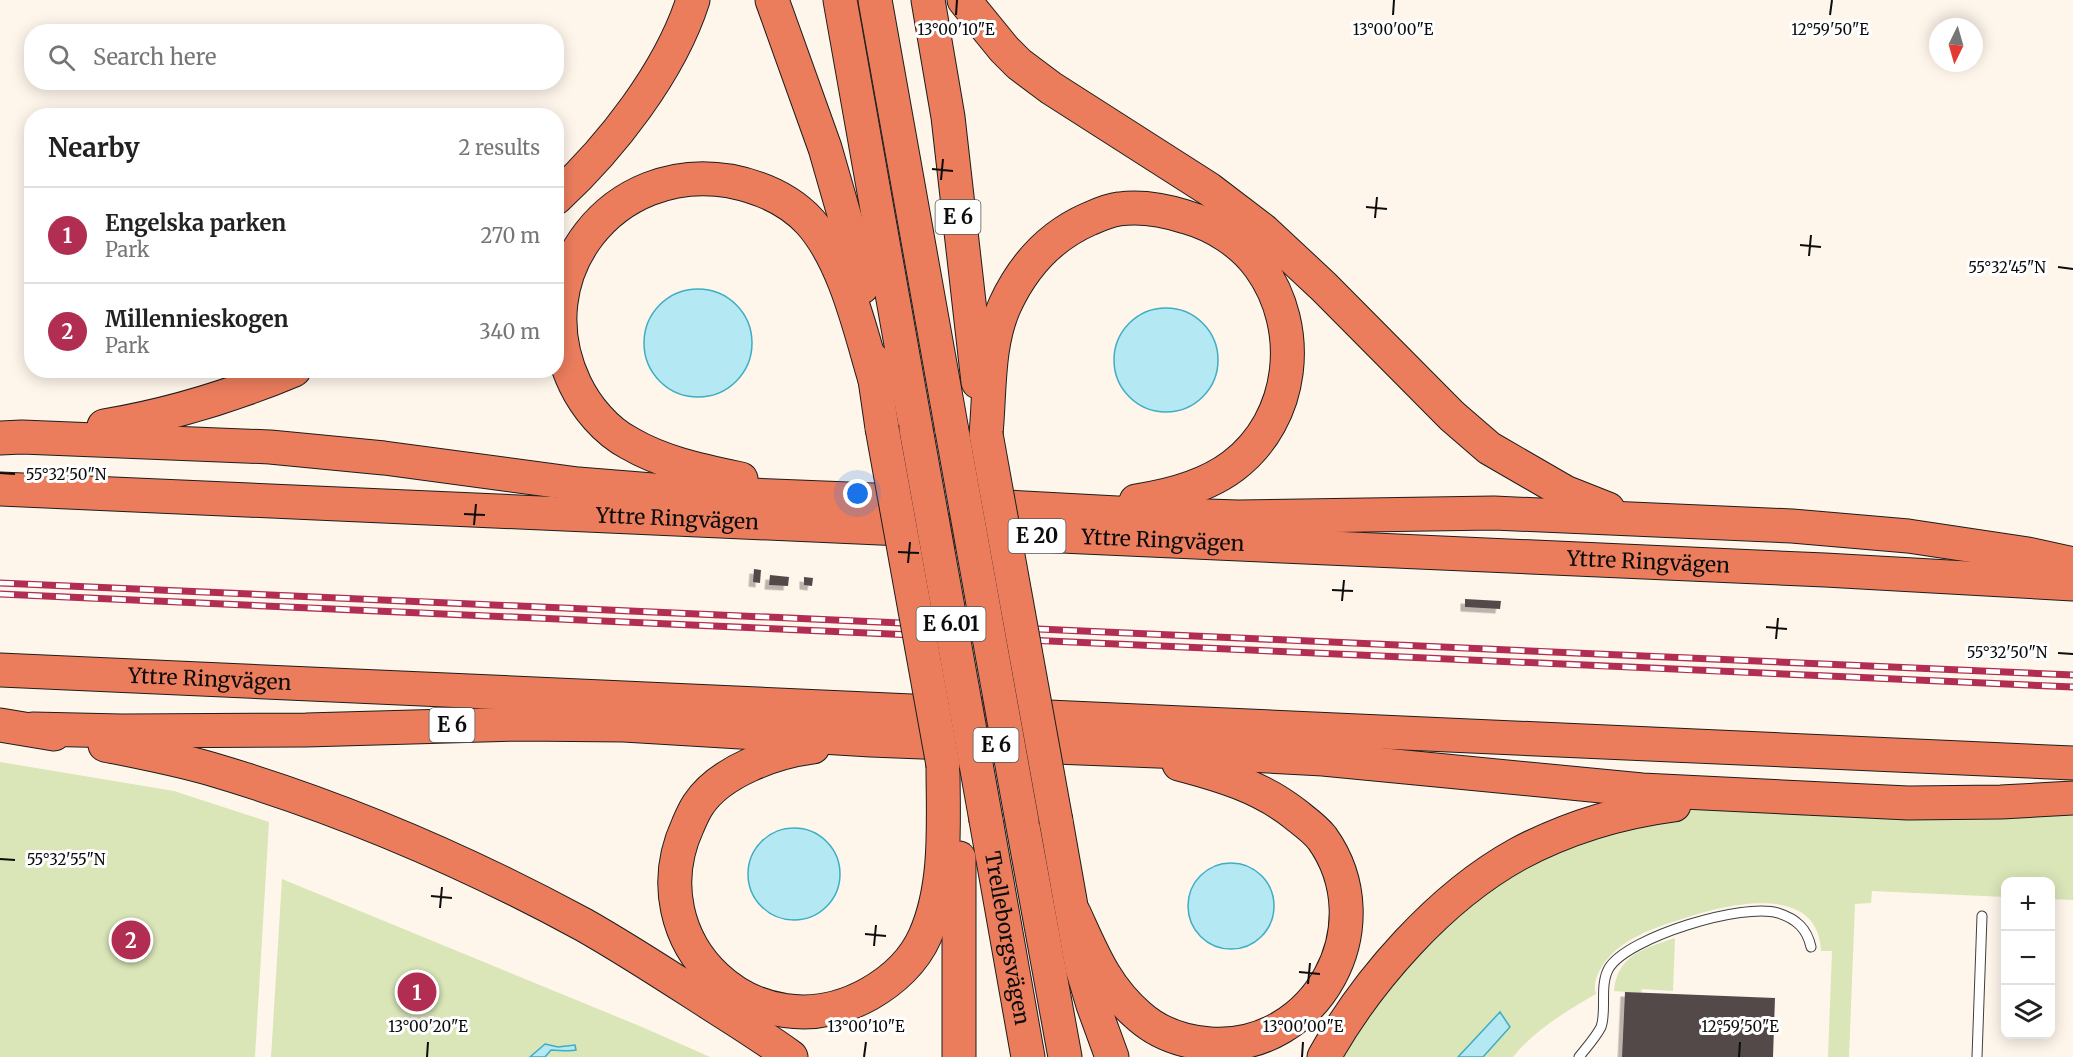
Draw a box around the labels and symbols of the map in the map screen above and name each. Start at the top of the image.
north arrow [1929,18,1983,72]
text: 13°00'10"E [917,20,995,39]
text: 13°00'00"E [1353,20,1434,39]
text: 12°59'50"E [1791,20,1869,39]
road number: E 6 [936,200,980,234]
text: 55°32'45"N [1968,258,2046,277]
text: 55°32'50"N [26,465,107,484]
your location [843,479,872,508]
street label: Yttre Ringvägen [594,501,760,536]
road number: E 20 [1008,519,1066,553]
street label: Yttre Ringvägen [1080,523,1245,557]
street label: Yttre Ringvägen [1565,545,1731,579]
road number: E 6.01 [916,607,986,641]
text: 55°32'50"N [1967,643,2048,662]
street label: Yttre Ringvägen [127,662,292,696]
road number: E 6 [430,708,474,742]
road number: E 6 [974,728,1018,762]
street label: Trelleborgsvägen [979,849,1036,1027]
text: 55°32'55"N [27,850,106,869]
pin: 2 [112,918,150,962]
pin: 1 [398,970,436,1014]
text: 13°00'20"E [388,1017,468,1036]
text: 13°00'10"E [827,1017,905,1036]
text: 13°00'00"E [1263,1017,1344,1036]
text: 12°59'50"E [1701,1017,1779,1036]

